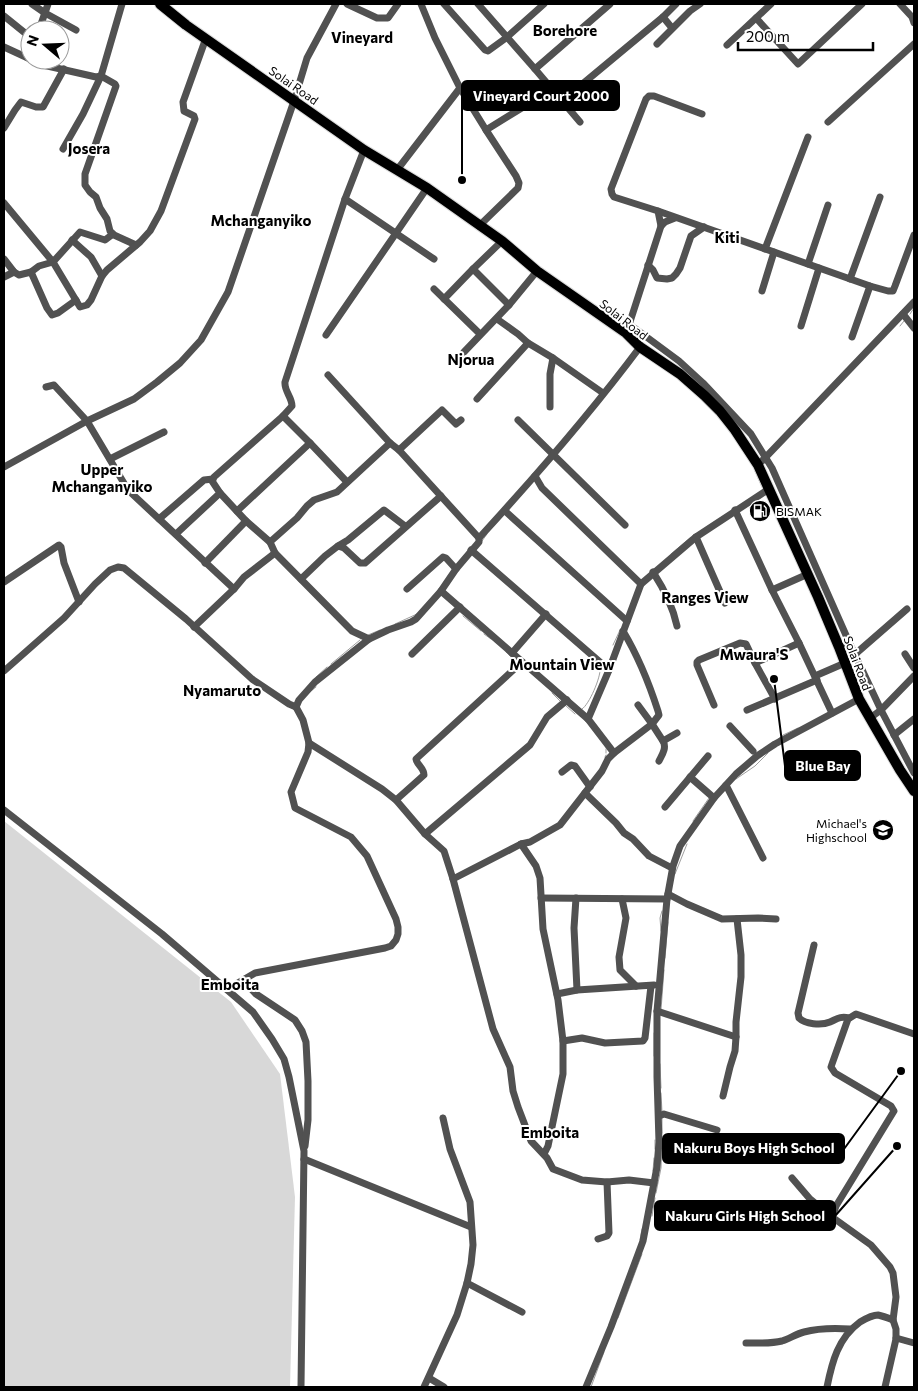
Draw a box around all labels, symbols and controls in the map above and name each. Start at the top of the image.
north arrow [20,20,70,70]
scale bar [738,20,873,52]
district label: Borehore [533,21,597,39]
text: 200 m [746,27,790,45]
district label: Vineyard [331,28,393,46]
text: N [22,33,42,48]
street label: Solai Road [267,63,321,107]
callout: Vineyard Court 2000 [462,81,619,110]
text: Vineyard Court 2000 [473,87,609,104]
district label: Josera [68,139,110,157]
district label: Mchanganyiko [210,211,312,229]
district label: Kiti [714,228,740,246]
street label: Solai Road [597,296,651,342]
district label: Njorua [447,350,495,368]
district label: Upper Mchanganyiko [51,460,153,495]
fuel station icon: BISMAK [748,499,772,523]
place label: BISMAK [776,504,822,518]
district label: Ranges View [661,588,749,606]
street label: Solai Road [841,634,875,692]
district label: Mwaura'S [719,645,789,663]
district label: Mountain View [509,655,615,673]
district label: Nyamaruto [183,681,261,699]
callout: Blue Bay [785,751,860,780]
text: Blue Bay [795,757,851,774]
place label: Michael's Highschool [806,816,867,844]
school or university icon: Michael's Highschool [871,818,895,842]
district label: Emboita [201,975,259,993]
district label: Emboita [521,1123,579,1141]
callout: Nakuru Boys High School [663,1134,844,1163]
text: Nakuru Boys High School [673,1139,835,1156]
callout: Nakuru Girls High School [655,1201,835,1230]
text: Nakuru Girls High School [665,1207,825,1224]

